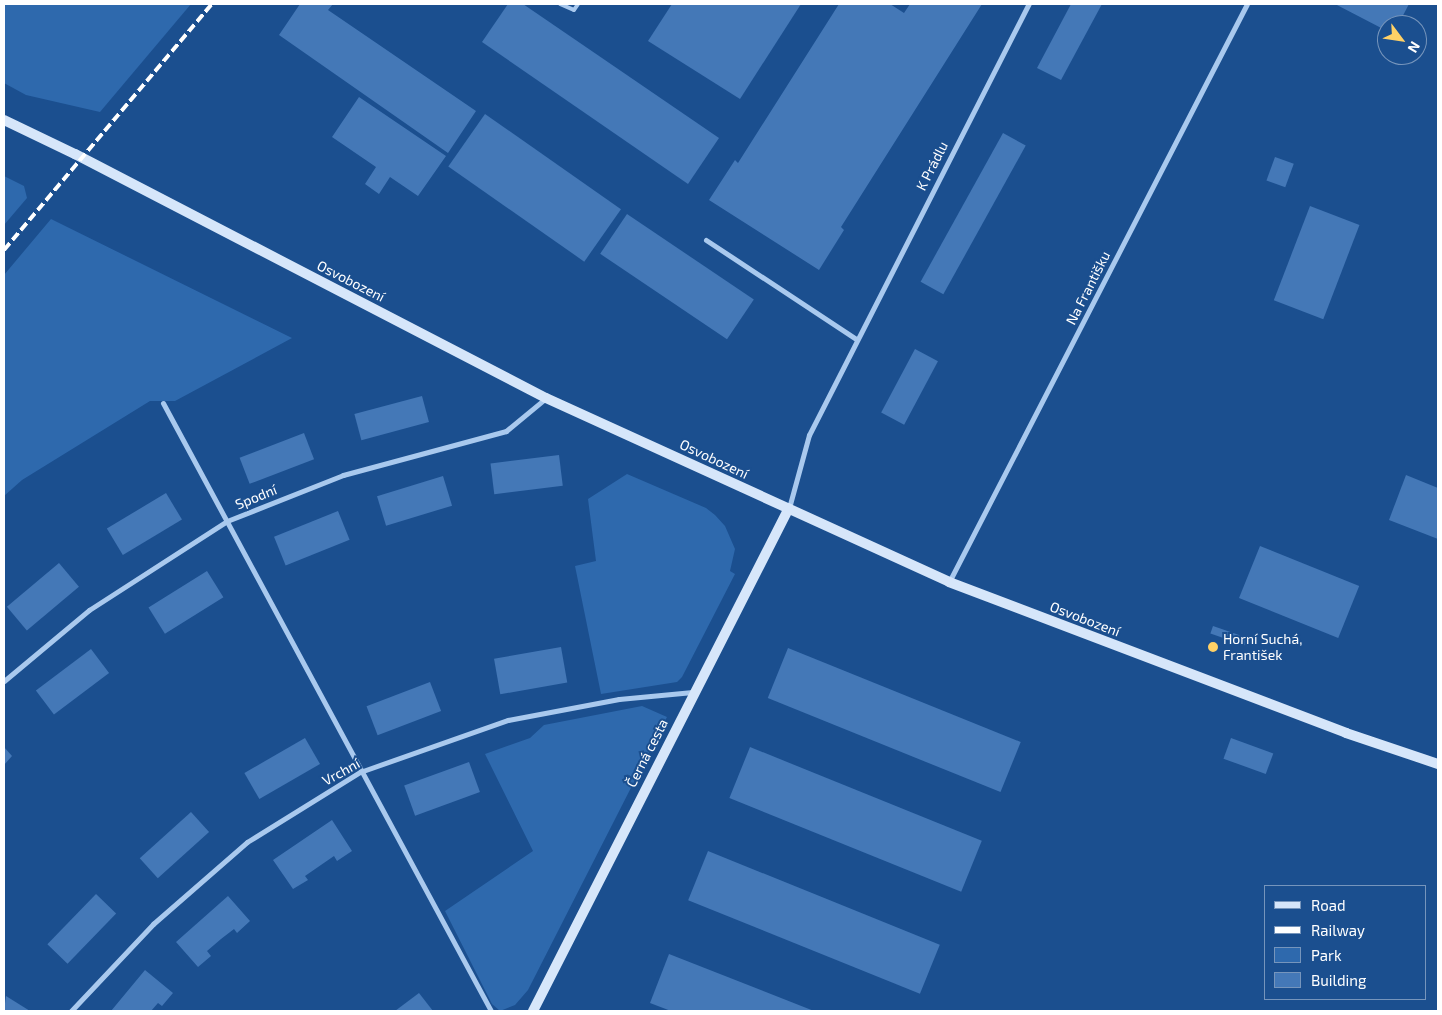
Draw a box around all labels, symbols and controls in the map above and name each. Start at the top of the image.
north arrow [1377,15,1427,65]
text: N [1405,39,1424,56]
street label: K Prádlu [912,139,952,193]
street label: Na Františku [1062,248,1114,328]
street label: Osvobození [314,257,388,305]
street label: Osvobození [677,436,751,482]
street label: Spodní [233,481,279,513]
street label: Osvobození [1047,598,1123,640]
place label: Horní Suchá, František [1223,631,1302,664]
marker: Horní Suchá, František [1207,641,1219,653]
street label: Černá cesta [623,716,671,790]
street label: Vrchní [319,755,363,789]
legend [1264,885,1427,1000]
text: Road [1311,896,1346,914]
text: Railway [1311,921,1365,939]
text: Park [1311,946,1342,964]
text: Building [1311,971,1366,989]

